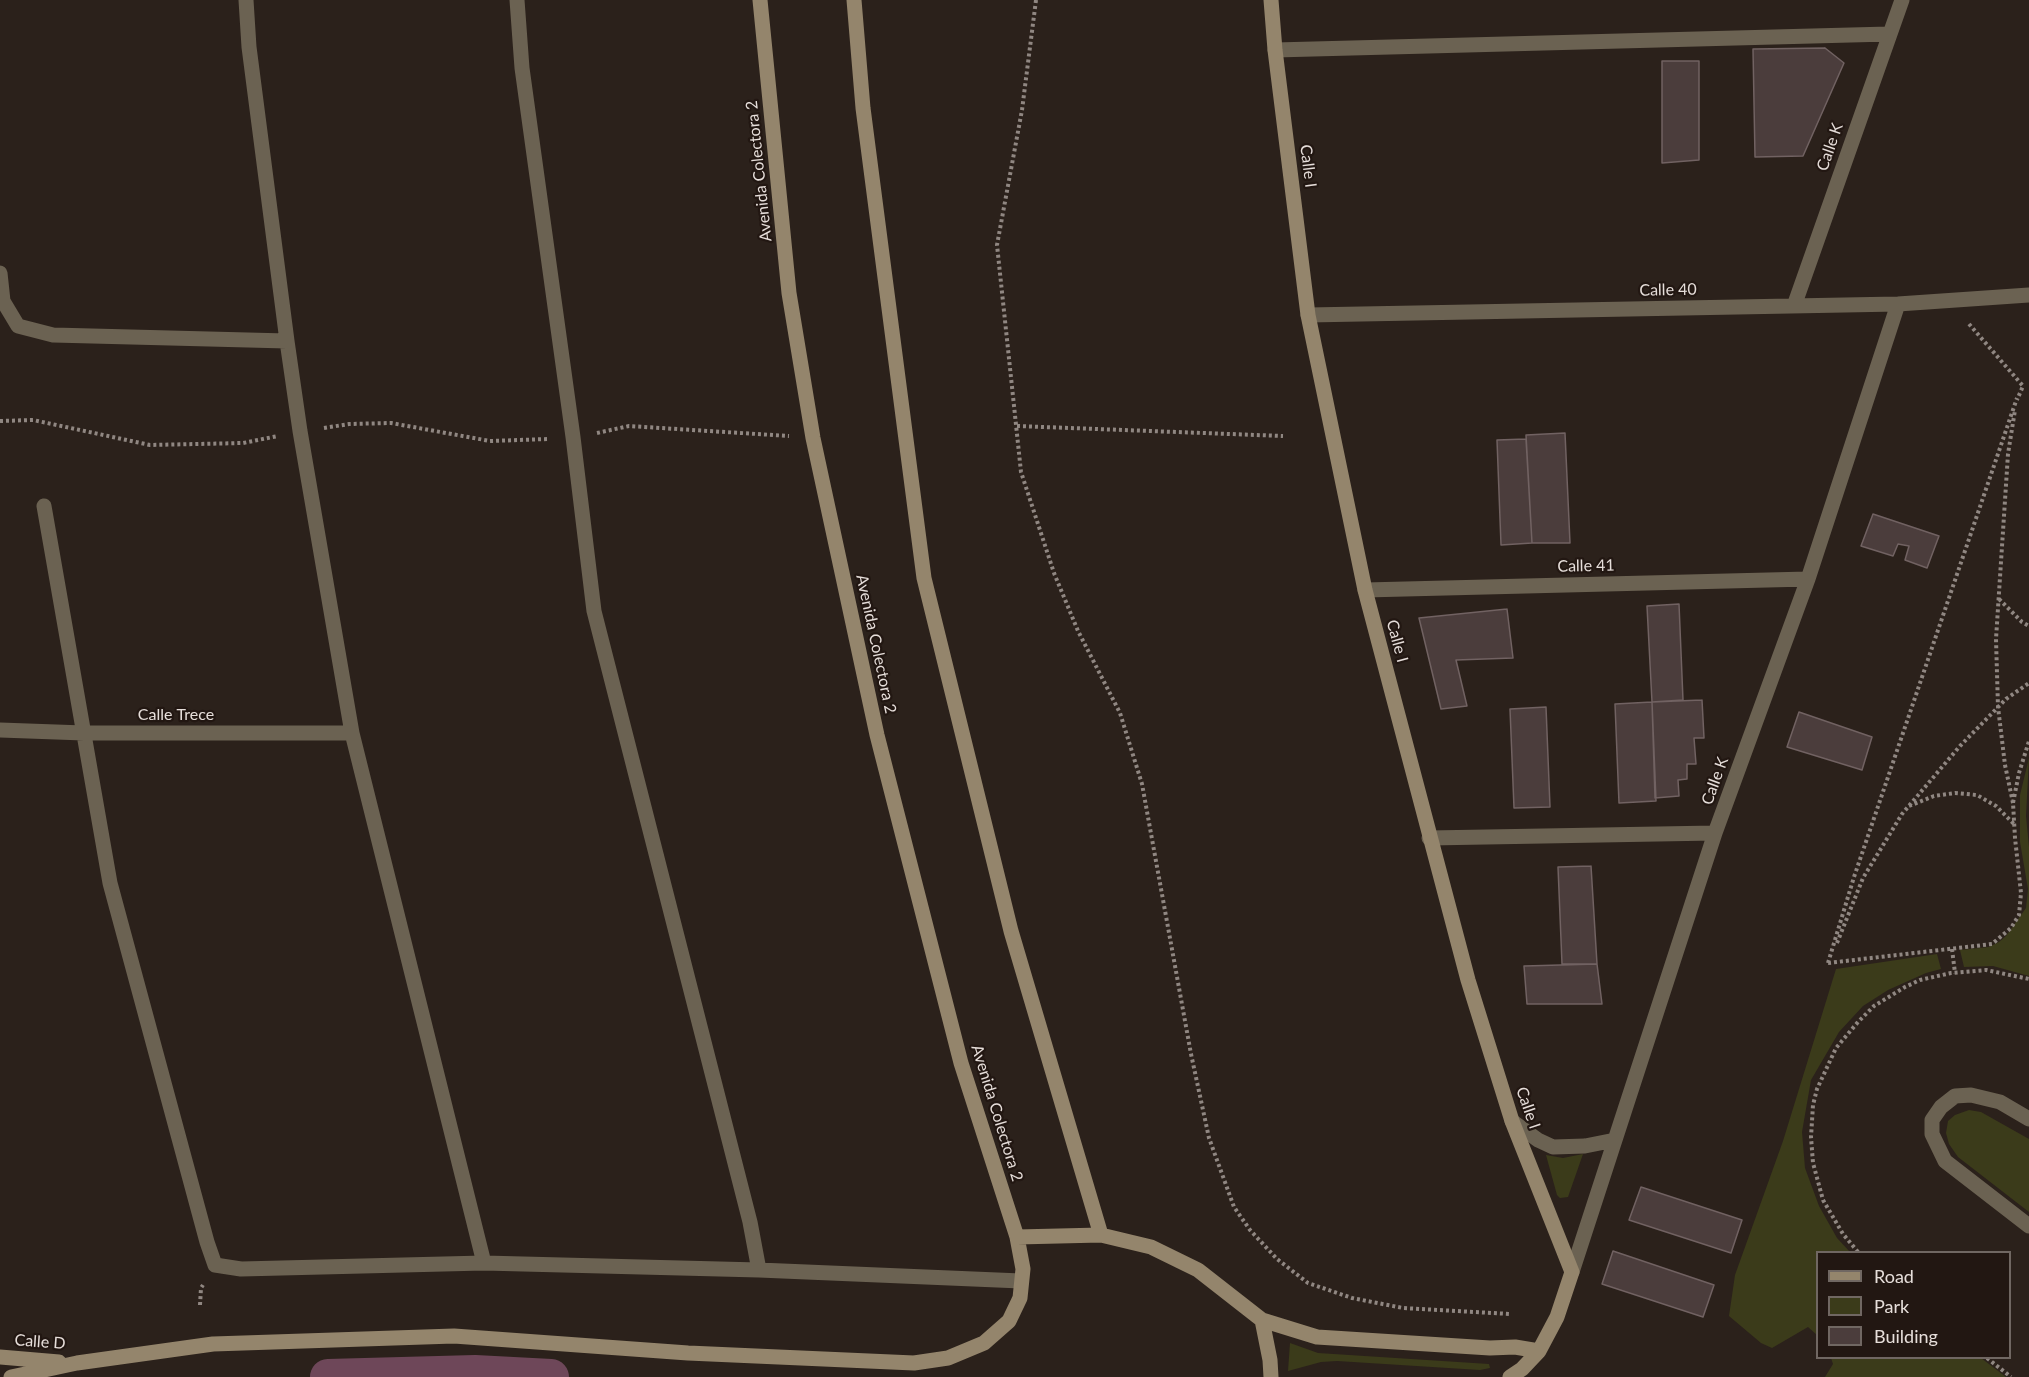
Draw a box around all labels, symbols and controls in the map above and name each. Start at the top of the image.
street label: Avenida Colectora 2 [742,100,776,242]
street label: Calle K [1813,121,1847,173]
street label: Calle I [1296,143,1320,189]
street label: Calle 40 [1639,280,1697,300]
street label: Calle 41 [1557,556,1615,576]
street label: Avenida Colectora 2 [852,573,900,715]
street label: Calle I [1382,618,1412,664]
street label: Calle Trece [138,705,214,725]
street label: Calle K [1698,755,1732,807]
street label: Avenida Colectora 2 [967,1042,1027,1184]
street label: Calle I [1512,1084,1544,1132]
legend [1816,1251,2011,1359]
text: Road [1874,1265,1914,1287]
text: Park [1874,1295,1909,1317]
text: Building [1874,1325,1938,1347]
street label: Calle D [14,1331,66,1353]

